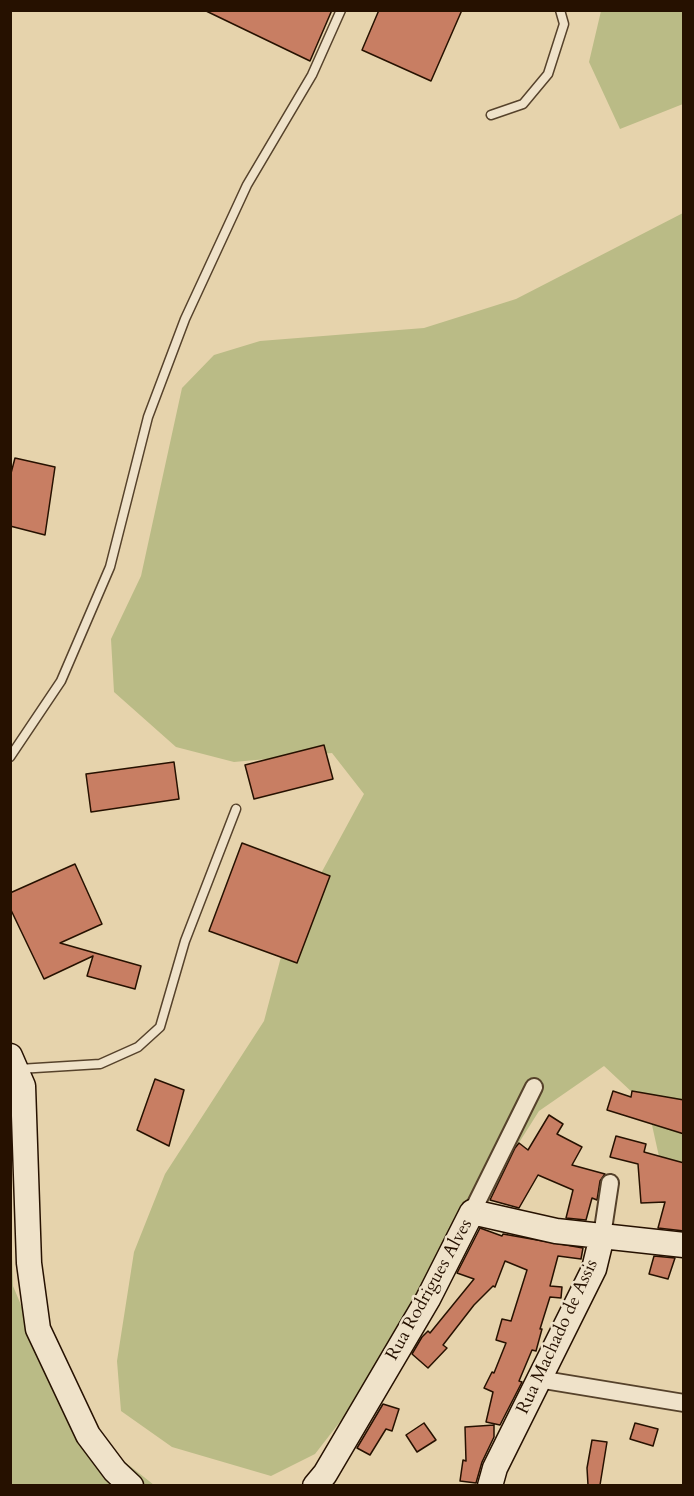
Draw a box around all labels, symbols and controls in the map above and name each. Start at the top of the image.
street label: Rua Rodrigues Alves [382,1216,478,1364]
street label: Rua Machado de Assis [513,1256,603,1418]

